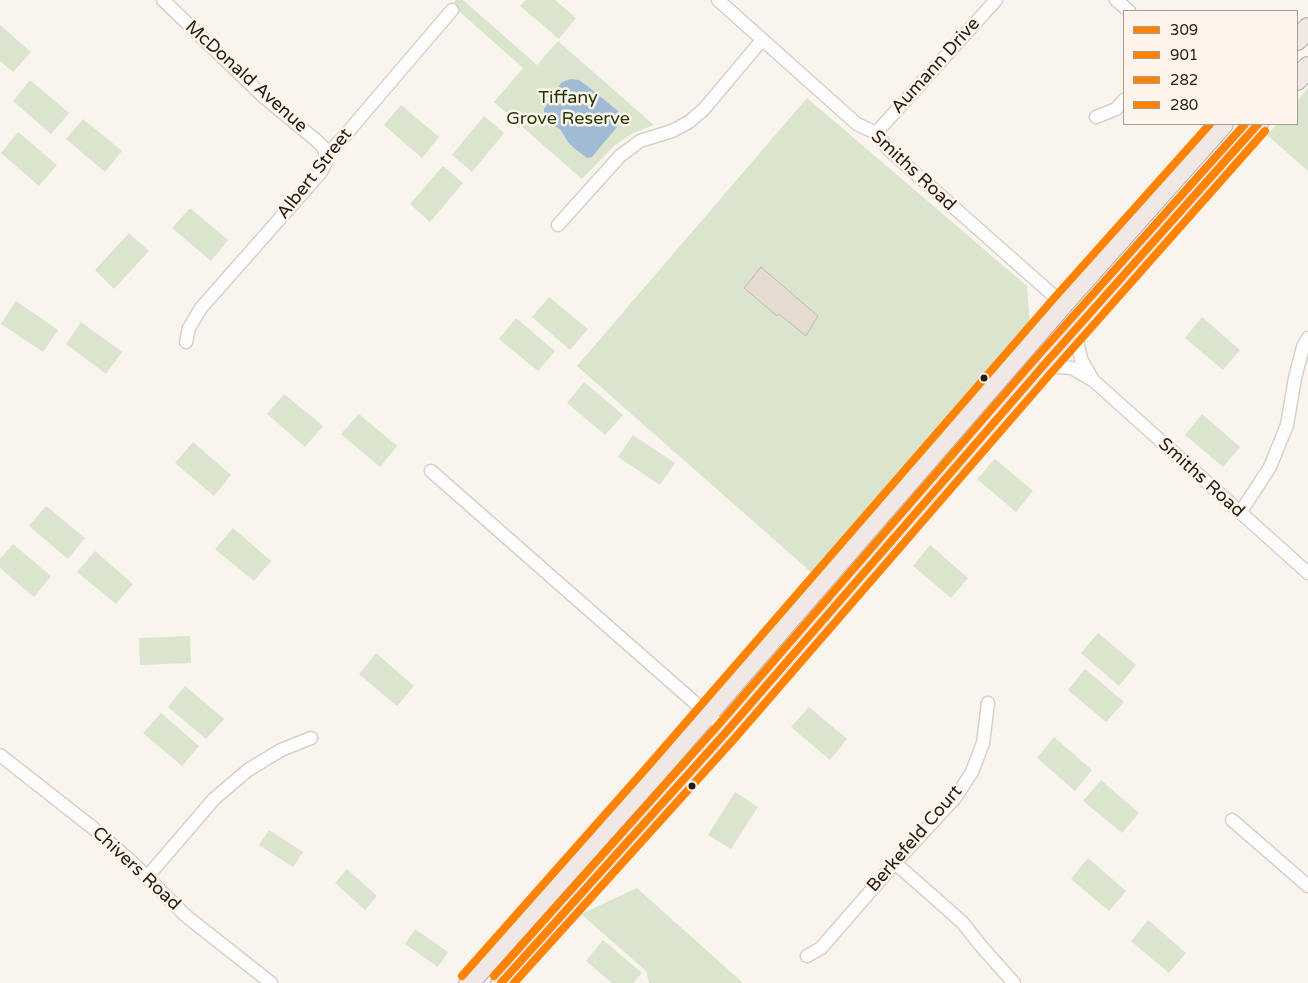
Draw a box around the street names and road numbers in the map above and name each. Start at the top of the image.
street label: Aumann Drive [887,14,985,118]
street label: McDonald Avenue [180,16,312,138]
street label: Albert Street [273,124,357,224]
street label: Smiths Road [866,126,960,216]
street label: Smiths Road [1154,434,1248,522]
street label: Berkefeld Court [863,781,967,897]
street label: Chivers Road [87,823,185,915]

